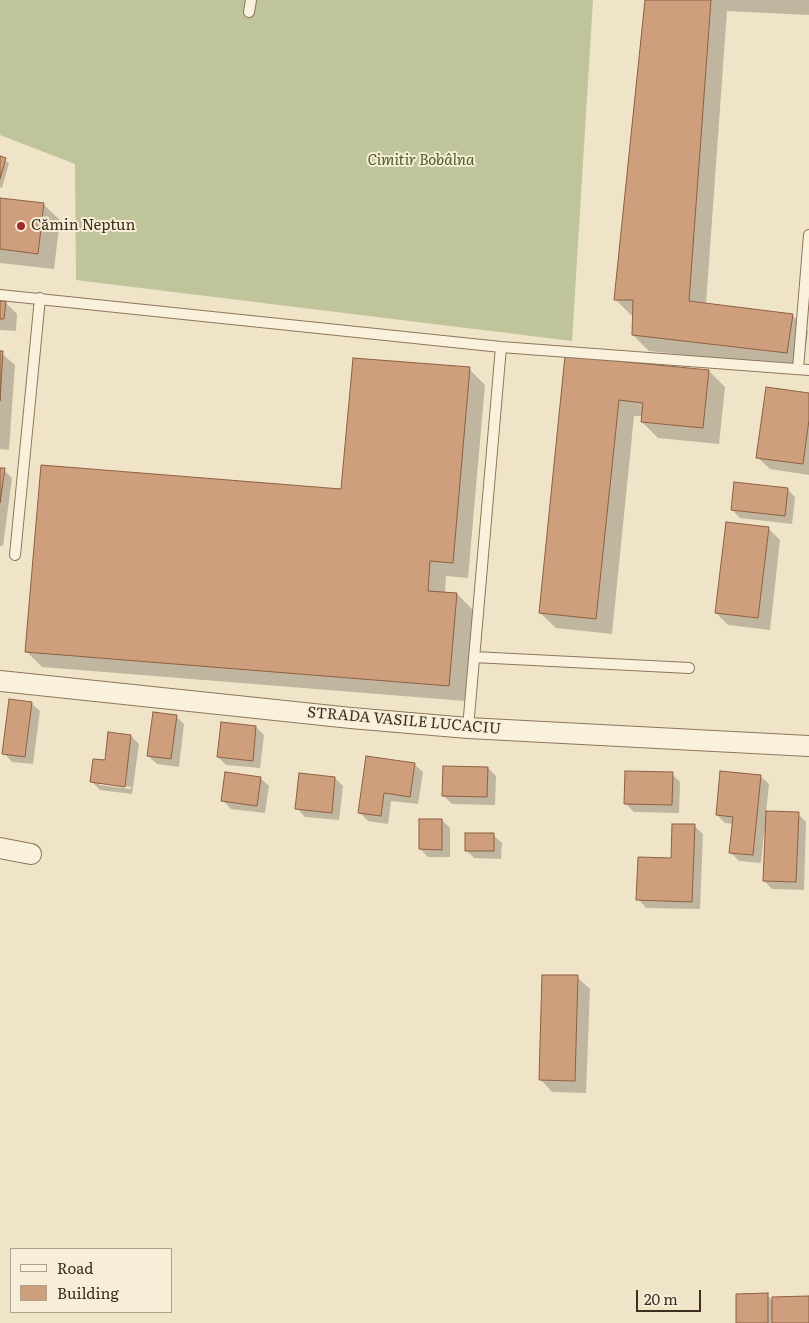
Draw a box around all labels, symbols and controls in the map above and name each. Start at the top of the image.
park label: Cimitir Bobâlna [368,152,474,170]
place label: Cămin Neptun [31,217,136,235]
marker: Cămin Neptun [15,220,27,232]
street label: STRADA VASILE LUCACIU [306,704,502,738]
legend [10,1248,172,1313]
text: Road [57,1256,93,1279]
scale bar [639,1280,704,1312]
text: Building [57,1281,119,1304]
text: 20 m [644,1287,678,1310]

